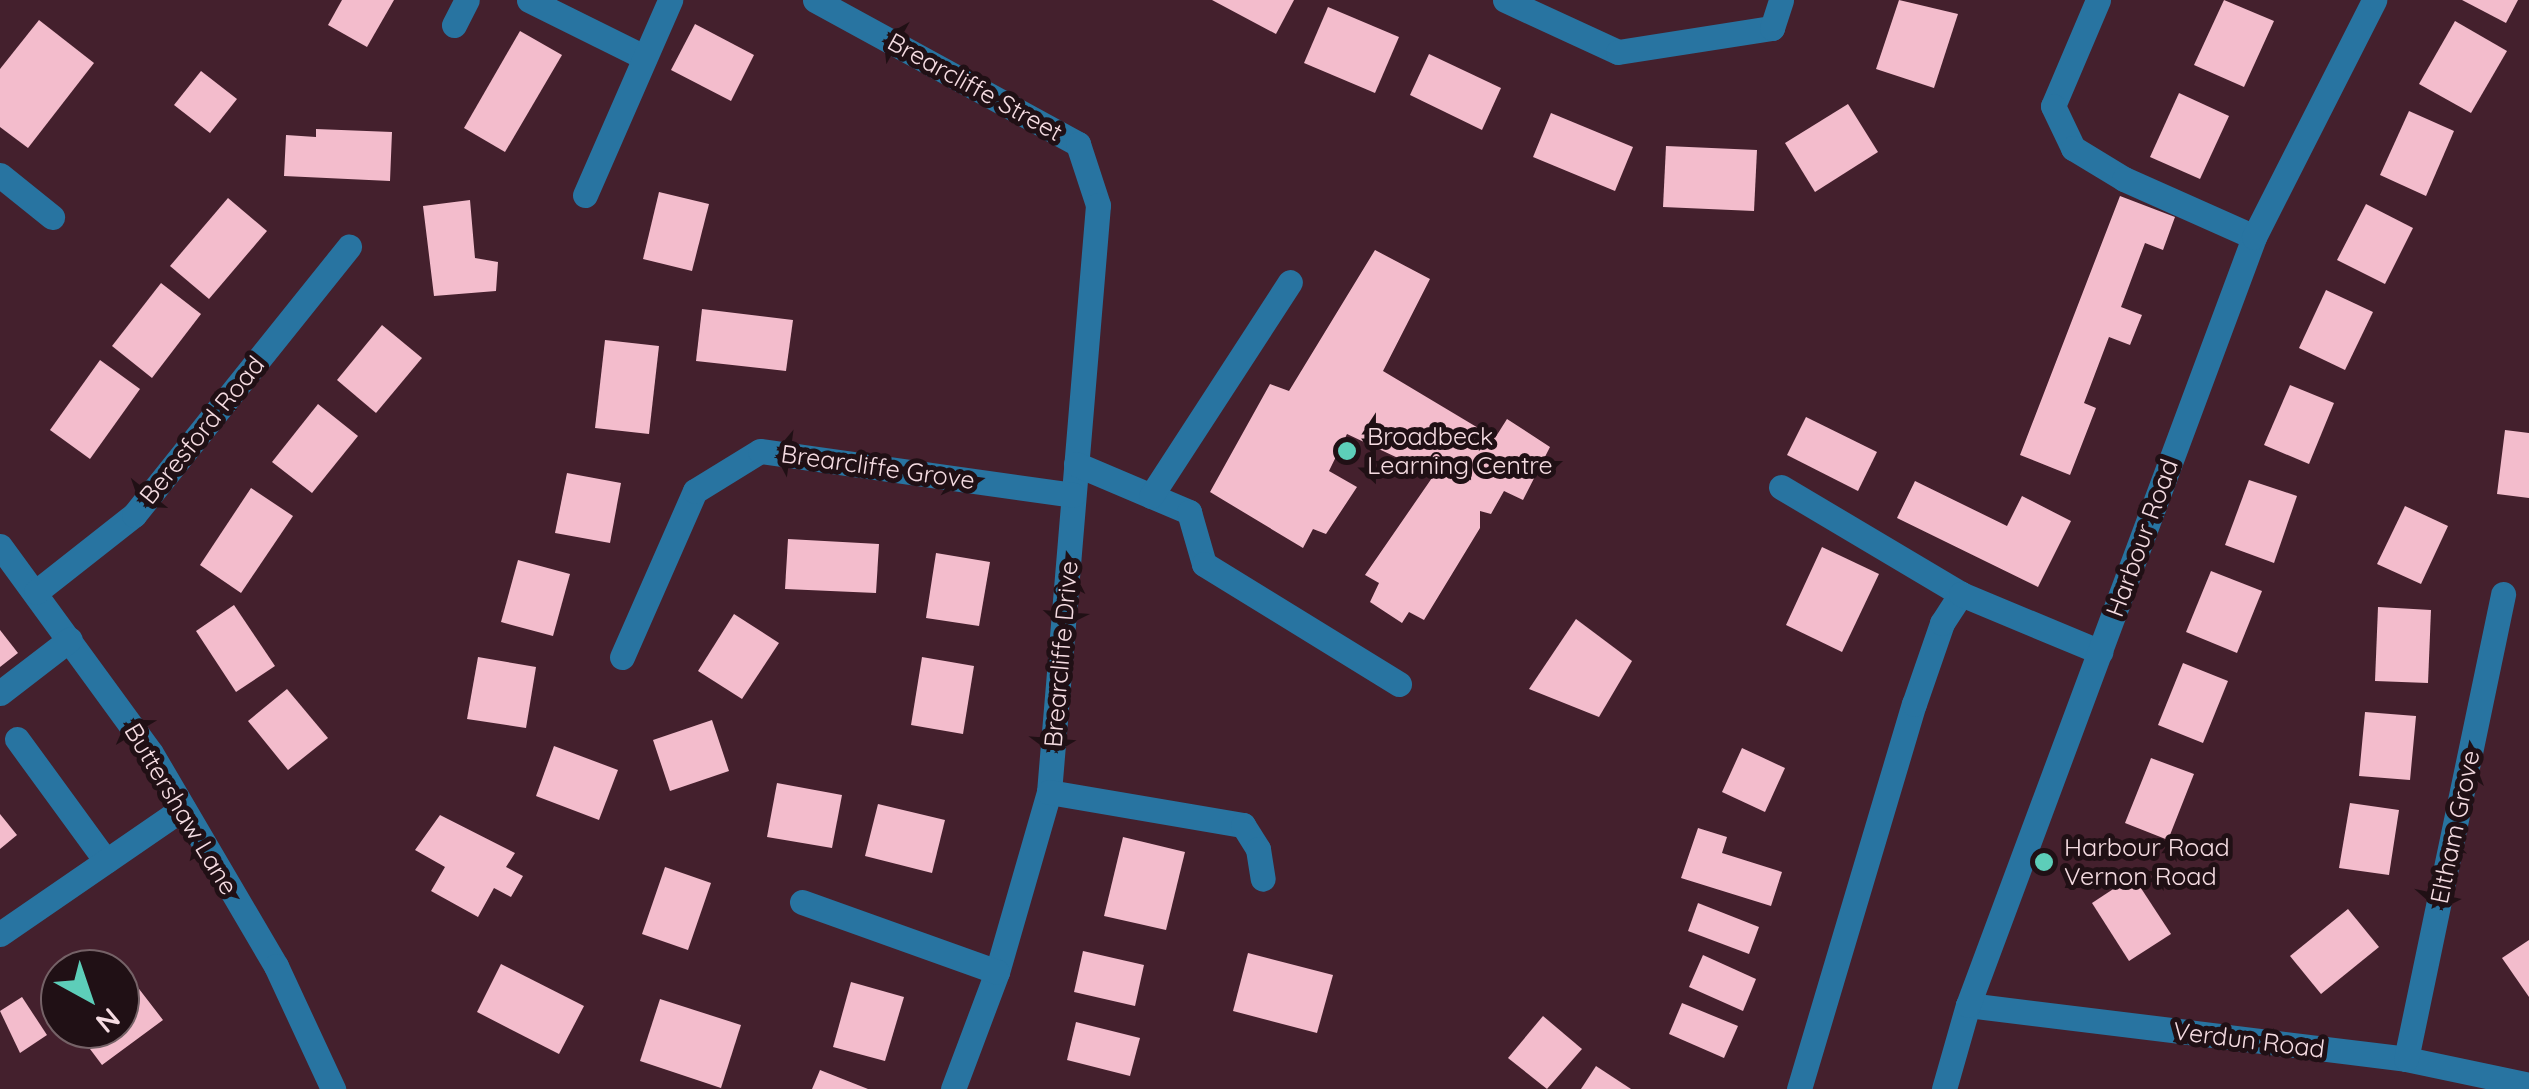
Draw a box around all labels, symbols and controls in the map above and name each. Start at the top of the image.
street label: Brearcliffe Street [882,27,1068,147]
street label: Beresford Road [133,350,271,510]
place label: Broadbeck Learning Centre [1367,422,1553,481]
street label: Brearcliffe Grove [779,439,977,495]
marker: Broadbeck Learning Centre [1336,440,1358,462]
street label: Harbour Road [2100,455,2184,621]
street label: Brearcliffe Drive [1038,560,1084,748]
street label: Buttershaw Lane [118,718,244,900]
street label: Eltham Grove [2424,748,2486,906]
place label: Harbour Road Vernon Road [2064,833,2230,892]
marker: Harbour Road Vernon Road [2033,851,2055,873]
north arrow [40,949,140,1049]
text: N [89,1001,127,1041]
street label: Verdun Road [2172,1016,2326,1064]

